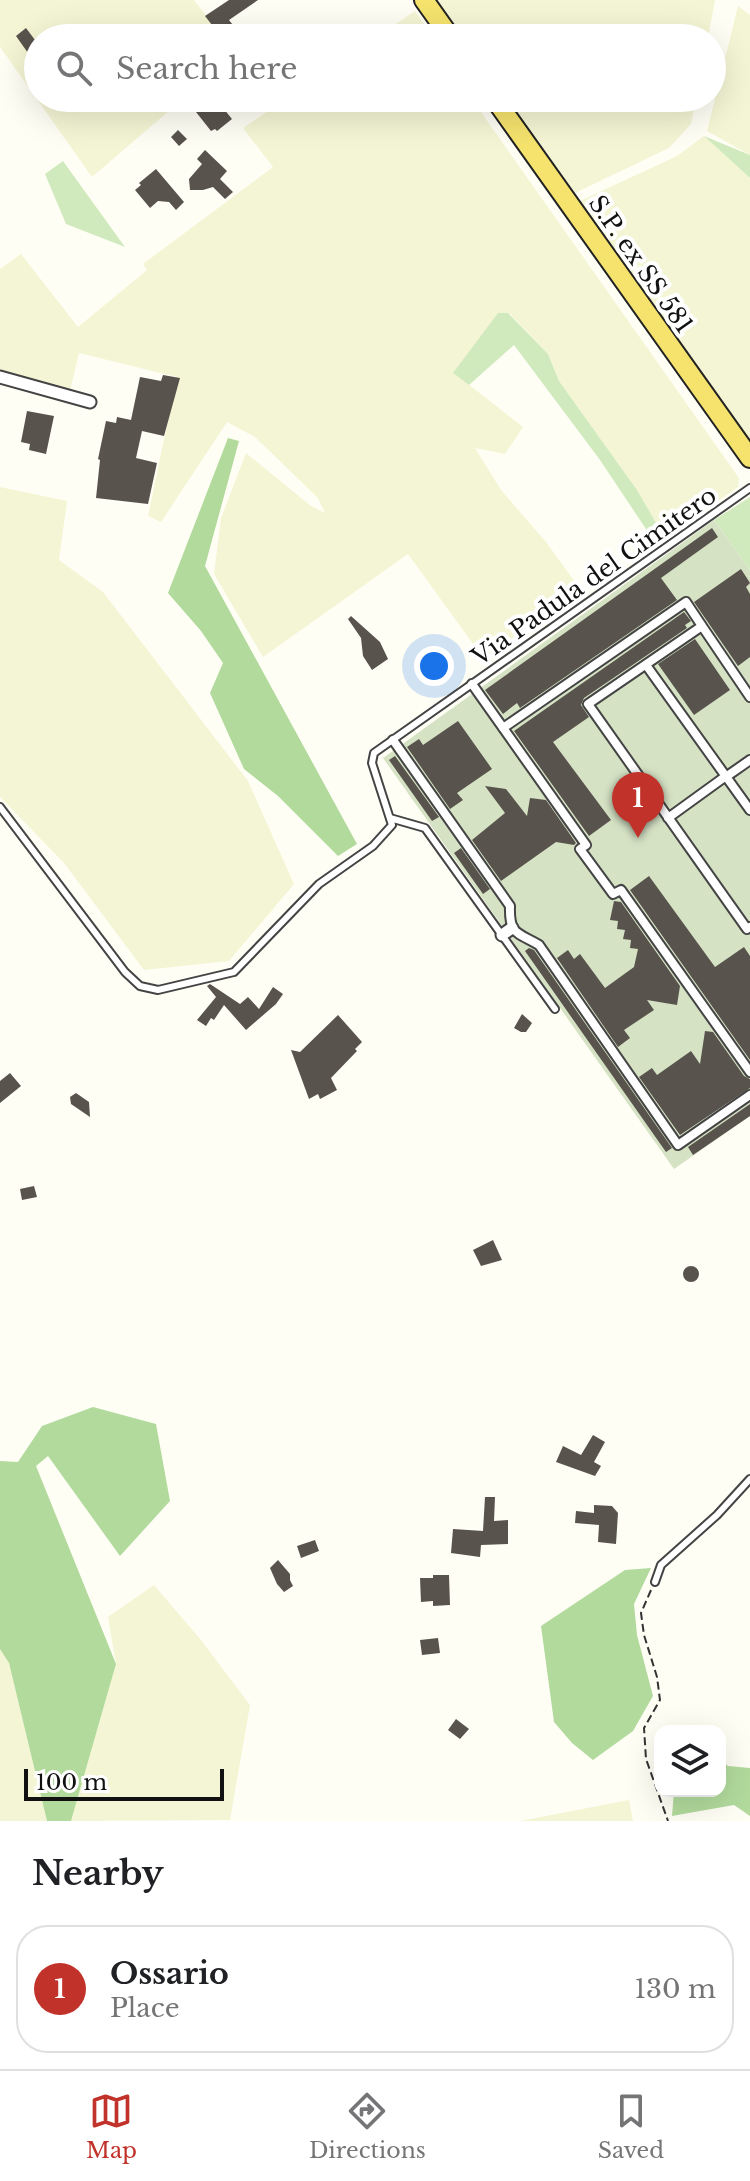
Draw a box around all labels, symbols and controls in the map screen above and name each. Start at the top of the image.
search box [24,24,726,112]
icon: search [52,46,96,90]
text: Search here [116,50,297,87]
street label: S.P. ex SS 581 [583,190,699,338]
street label: Via Padula del Cimitero [465,480,722,672]
your location [414,646,454,686]
pin: 1 [612,772,664,838]
map controls [654,1725,726,1797]
button: layers [654,1725,726,1797]
scale bar [24,1765,224,1801]
text: 100 m [36,1769,107,1796]
text: Nearby [32,1852,164,1894]
text: Ossario [110,1955,229,1992]
text: 1 [54,1973,66,2005]
text: 130 m [634,1973,716,2005]
text: Place [110,1992,180,2024]
tab: Map [86,2089,137,2164]
tab: Directions [309,2089,426,2164]
tab: Saved [598,2089,664,2164]

